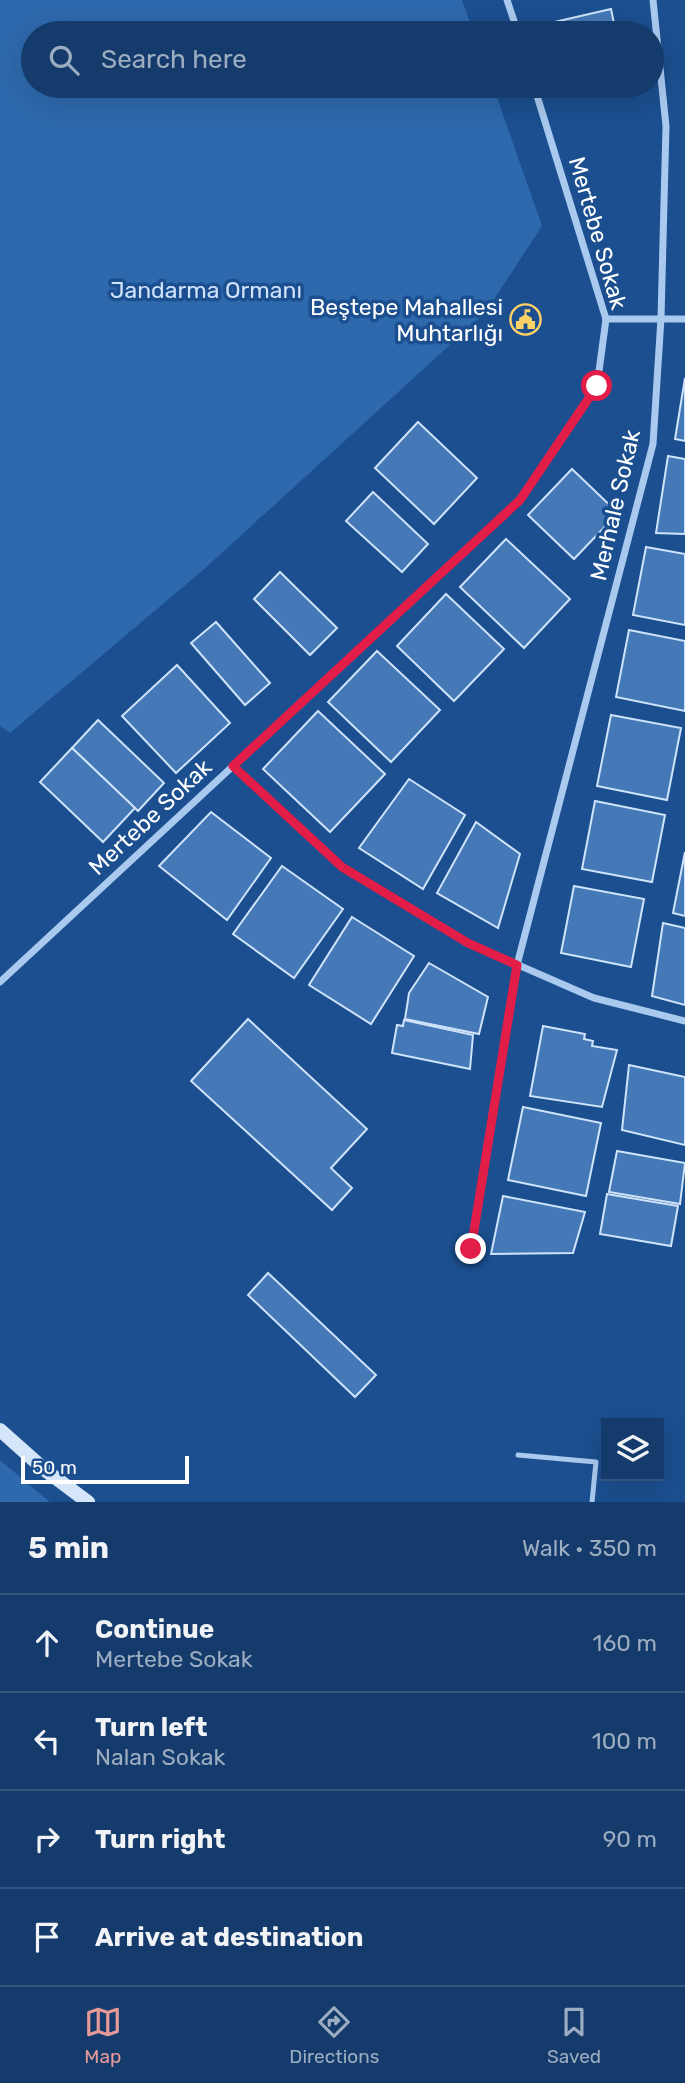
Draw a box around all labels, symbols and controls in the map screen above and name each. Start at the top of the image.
search box [21,21,664,98]
icon: search [45,41,83,79]
text: Search here [101,44,247,75]
street label: Mertebe Sokak [563,153,633,313]
park label: Jandarma Ormanı [110,276,302,304]
place label: Beştepe Mahallesi Muhtarlığı [310,293,503,347]
public building icon: Beştepe Mahallesi Muhtarlığı [509,303,543,337]
route start [581,370,612,401]
street label: Merhale Sokak [584,427,646,583]
street label: Mertebe Sokak [83,753,217,881]
route end [455,1233,486,1264]
map controls [601,1418,664,1481]
button: layers [601,1418,664,1481]
scale bar [21,1453,189,1485]
text: 50 m [32,1456,77,1479]
text: 5 min [28,1530,109,1566]
text: Walk · 350 m [522,1534,657,1562]
text: Continue [95,1614,214,1645]
icon: ahead [28,1624,66,1662]
text: 160 m [593,1629,657,1657]
text: Mertebe Sokak [95,1645,253,1673]
text: Turn left [95,1712,207,1743]
icon: left [28,1722,66,1760]
text: 100 m [592,1727,657,1755]
text: Nalan Sokak [95,1743,225,1771]
icon: right [28,1820,66,1858]
text: Turn right [95,1824,225,1855]
text: 90 m [603,1825,657,1853]
icon: arrive [28,1918,66,1956]
text: Arrive at destination [95,1922,363,1953]
tab: Map [84,2003,122,2068]
tab: Directions [289,2003,379,2068]
tab: Saved [547,2003,601,2068]

